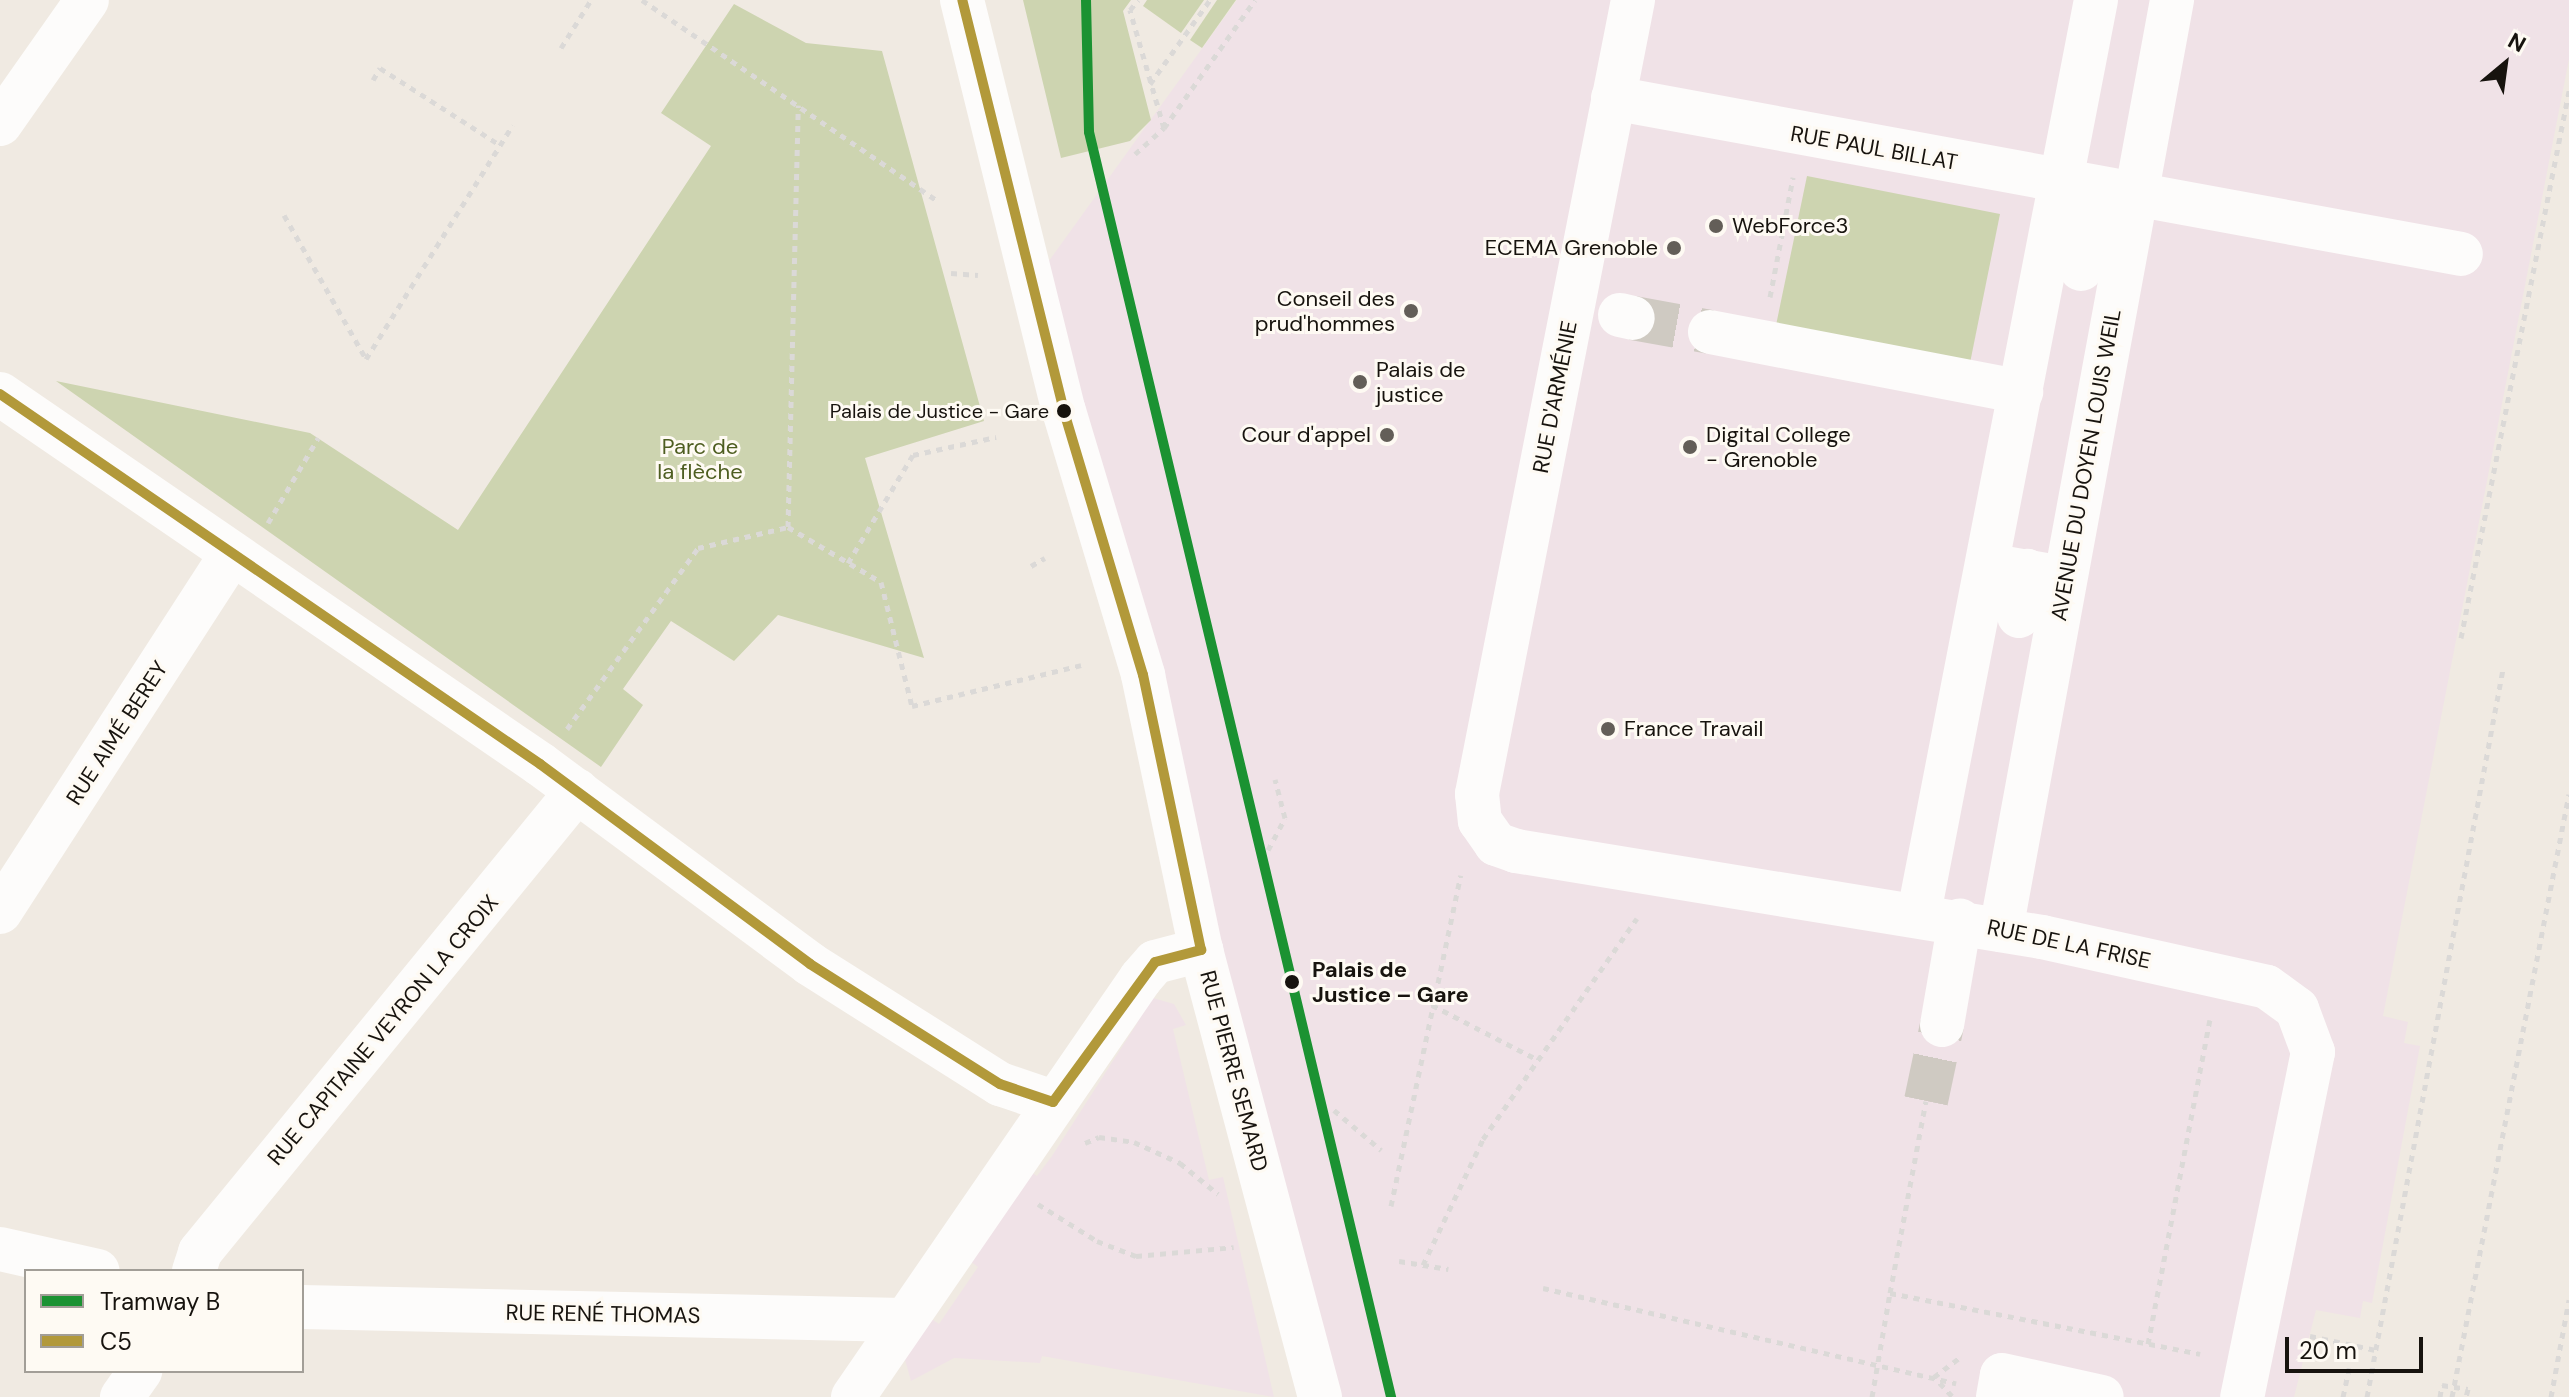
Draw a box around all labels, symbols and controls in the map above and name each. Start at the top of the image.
north arrow [2465,24,2545,104]
text: N [2503,26,2531,59]
street label: RUE PAUL BILLAT [1788,120,1960,176]
place label: WebForce3 [1732,213,1849,239]
marker: WebForce3 [1707,217,1725,235]
place label: ECEMA Grenoble [1485,235,1658,261]
marker: ECEMA Grenoble [1665,239,1683,257]
place label: Conseil des prud'hommes [1255,285,1395,336]
marker: Conseil des prud'hommes [1402,302,1420,320]
street label: AVENUE DU DOYEN LOUIS WEIL [2046,307,2126,623]
street label: RUE D'ARMÉNIE [1527,319,1583,475]
place label: Palais de justice [1376,356,1466,408]
marker: Palais de justice [1351,373,1369,391]
place label: Palais de Justice - Gare [830,399,1049,423]
marker: Palais de Justice - Gare [1056,403,1072,419]
place label: Digital College - Grenoble [1706,421,1851,472]
place label: Cour d'appel [1241,422,1371,448]
marker: Cour d'appel [1378,426,1396,444]
park label: Parc de la flèche [657,433,743,484]
marker: Digital College - Grenoble [1681,438,1699,456]
street label: RUE AIMÉ BEREY [61,656,173,810]
place label: France Travail [1624,716,1763,742]
marker: France Travail [1599,720,1617,738]
street label: RUE CAPITAINE VEYRON LA CROIX [262,889,504,1171]
street label: RUE DE LA FRISE [1985,914,2153,974]
place label: Palais de Justice – Gare [1312,956,1469,1008]
street label: RUE PIERRE SEMARD [1194,968,1274,1174]
marker: Palais de Justice – Gare [1279,969,1305,995]
legend [24,1269,304,1373]
text: Tramway B [100,1286,220,1317]
street label: RUE RENÉ THOMAS [505,1299,701,1329]
scale bar [2289,1321,2427,1371]
text: C5 [100,1326,132,1357]
text: 20 m [2299,1335,2357,1366]

